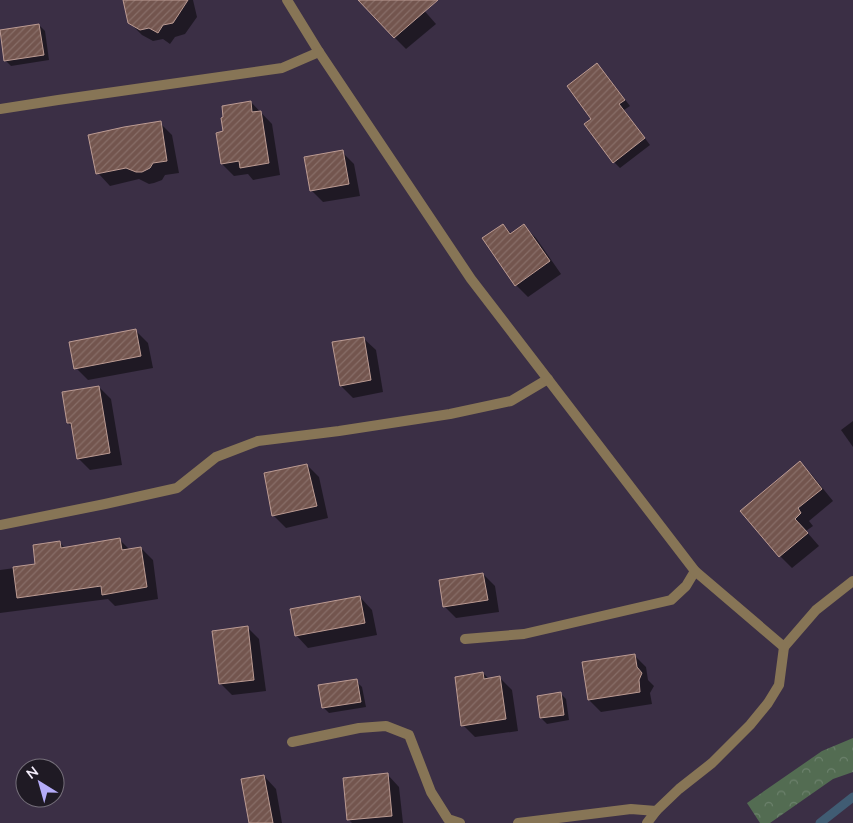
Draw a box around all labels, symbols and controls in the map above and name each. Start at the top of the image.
north arrow [15,758,65,808]
text: N [23,762,42,783]

